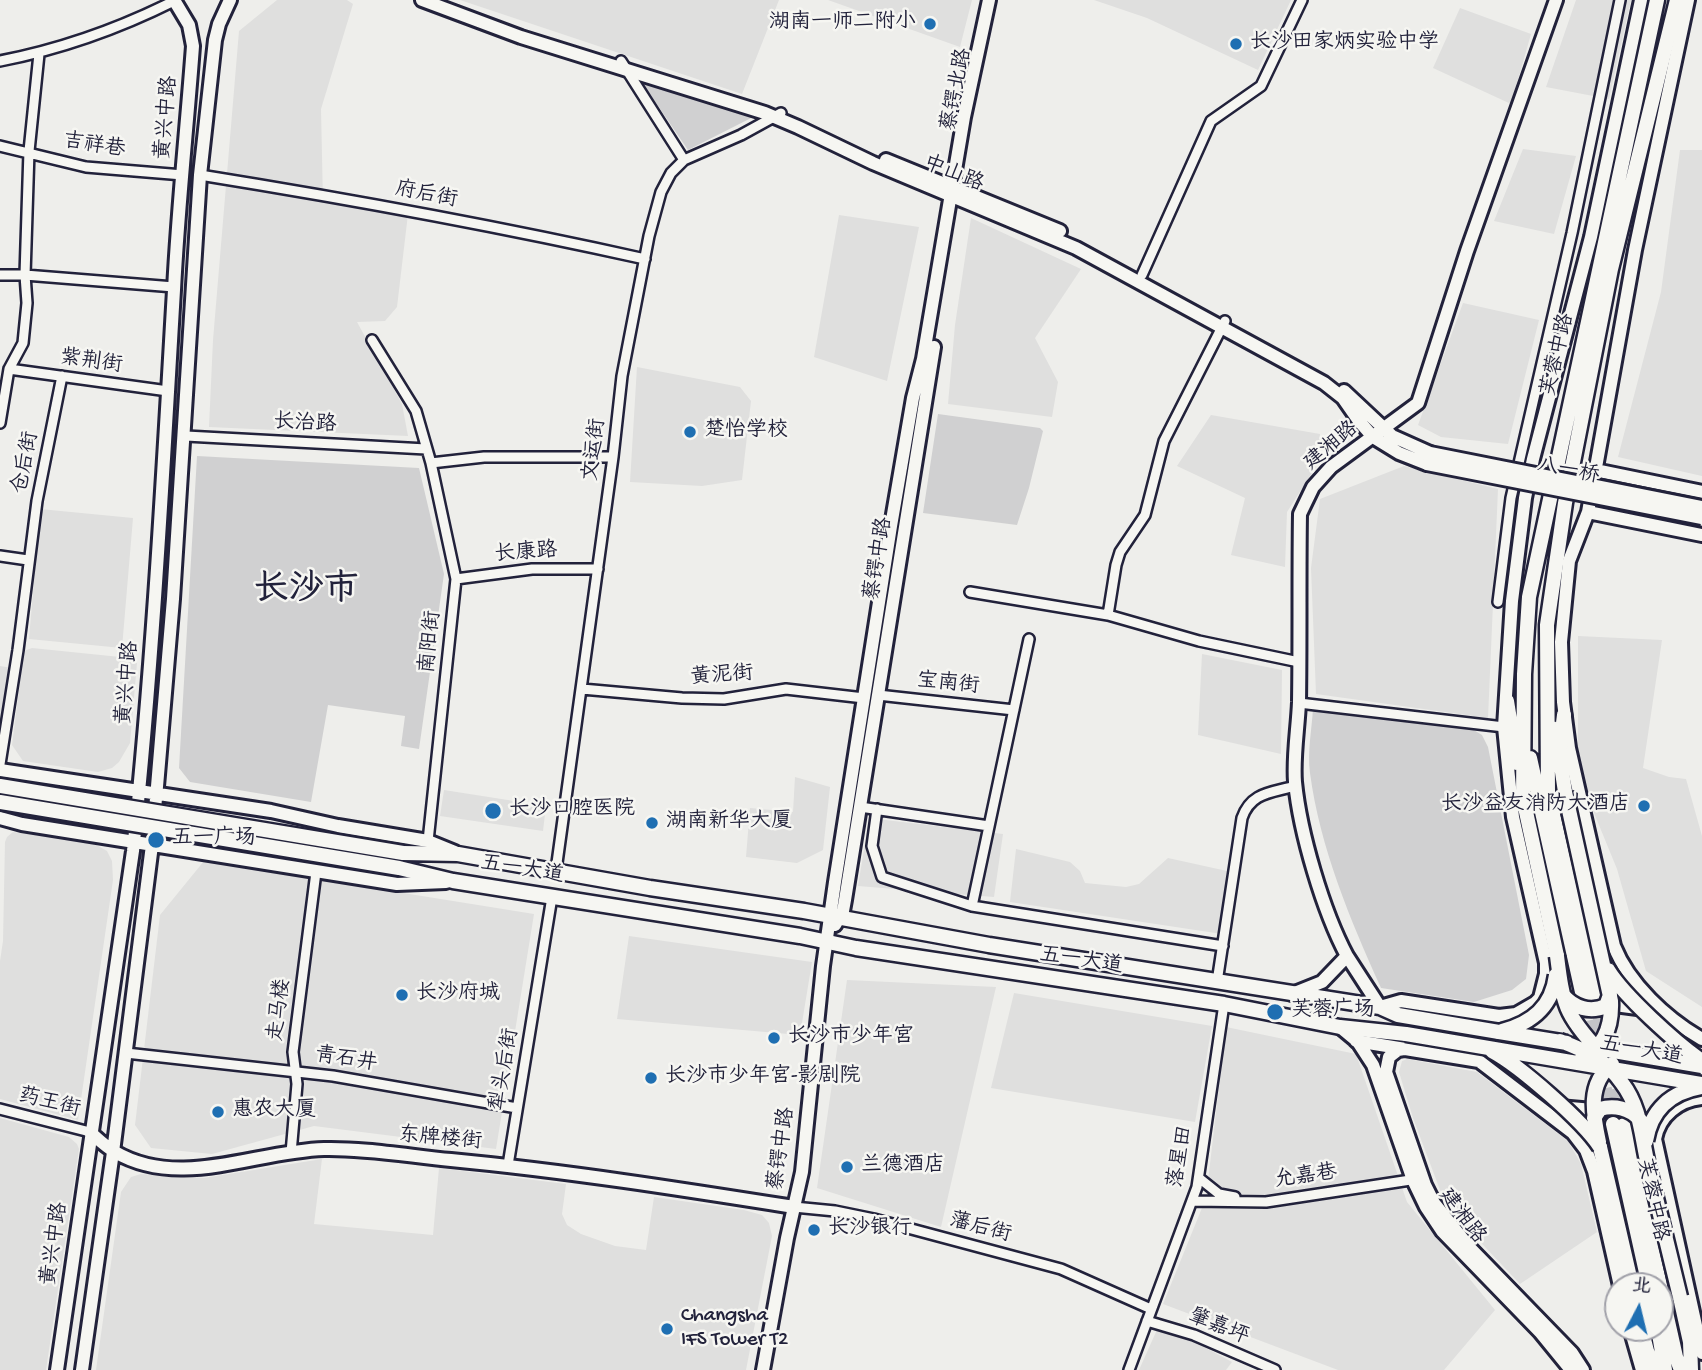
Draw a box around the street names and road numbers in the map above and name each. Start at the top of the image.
street label: 蔡锷北路 [938,46,978,134]
street label: 黄兴中路 [152,75,184,161]
street label: 吉祥巷 [61,130,127,164]
street label: 中山路 [919,152,987,198]
street label: 府后街 [393,178,459,214]
street label: 芙蓉中路 [1537,311,1581,399]
street label: 紫荆街 [58,346,124,380]
street label: 长治路 [273,411,337,439]
street label: 文运街 [580,417,612,483]
street label: 建湘路 [1300,417,1364,477]
street label: 仓后街 [9,430,45,496]
street label: 八一桥 [1535,454,1601,490]
street label: 蔡锷中路 [861,516,899,602]
street label: 长康路 [494,539,558,569]
street label: 南阳街 [416,609,448,675]
street label: 黄兴中路 [113,640,145,726]
street label: 黄泥街 [690,662,754,692]
street label: 宝南街 [915,669,981,701]
street label: 五一大道 [479,852,565,890]
street label: 五一大道 [1038,944,1124,980]
street label: 走马楼 [265,977,297,1043]
street label: 犁头后街 [486,1026,526,1114]
street label: 五一大道 [1597,1032,1685,1072]
street label: 青石井 [313,1044,379,1078]
street label: 药王街 [15,1084,83,1124]
street label: 蔡锷中路 [765,1106,801,1192]
street label: 东牌楼街 [397,1124,483,1156]
street label: 落星田 [1164,1124,1200,1190]
street label: 芙蓉中路 [1630,1156,1672,1244]
street label: 允嘉巷 [1273,1161,1339,1195]
street label: 建湘路 [1432,1184,1490,1250]
street label: 黄兴中路 [38,1201,74,1287]
street label: 藩后街 [946,1209,1014,1249]
street label: 肇嘉坪 [1184,1305,1252,1351]

